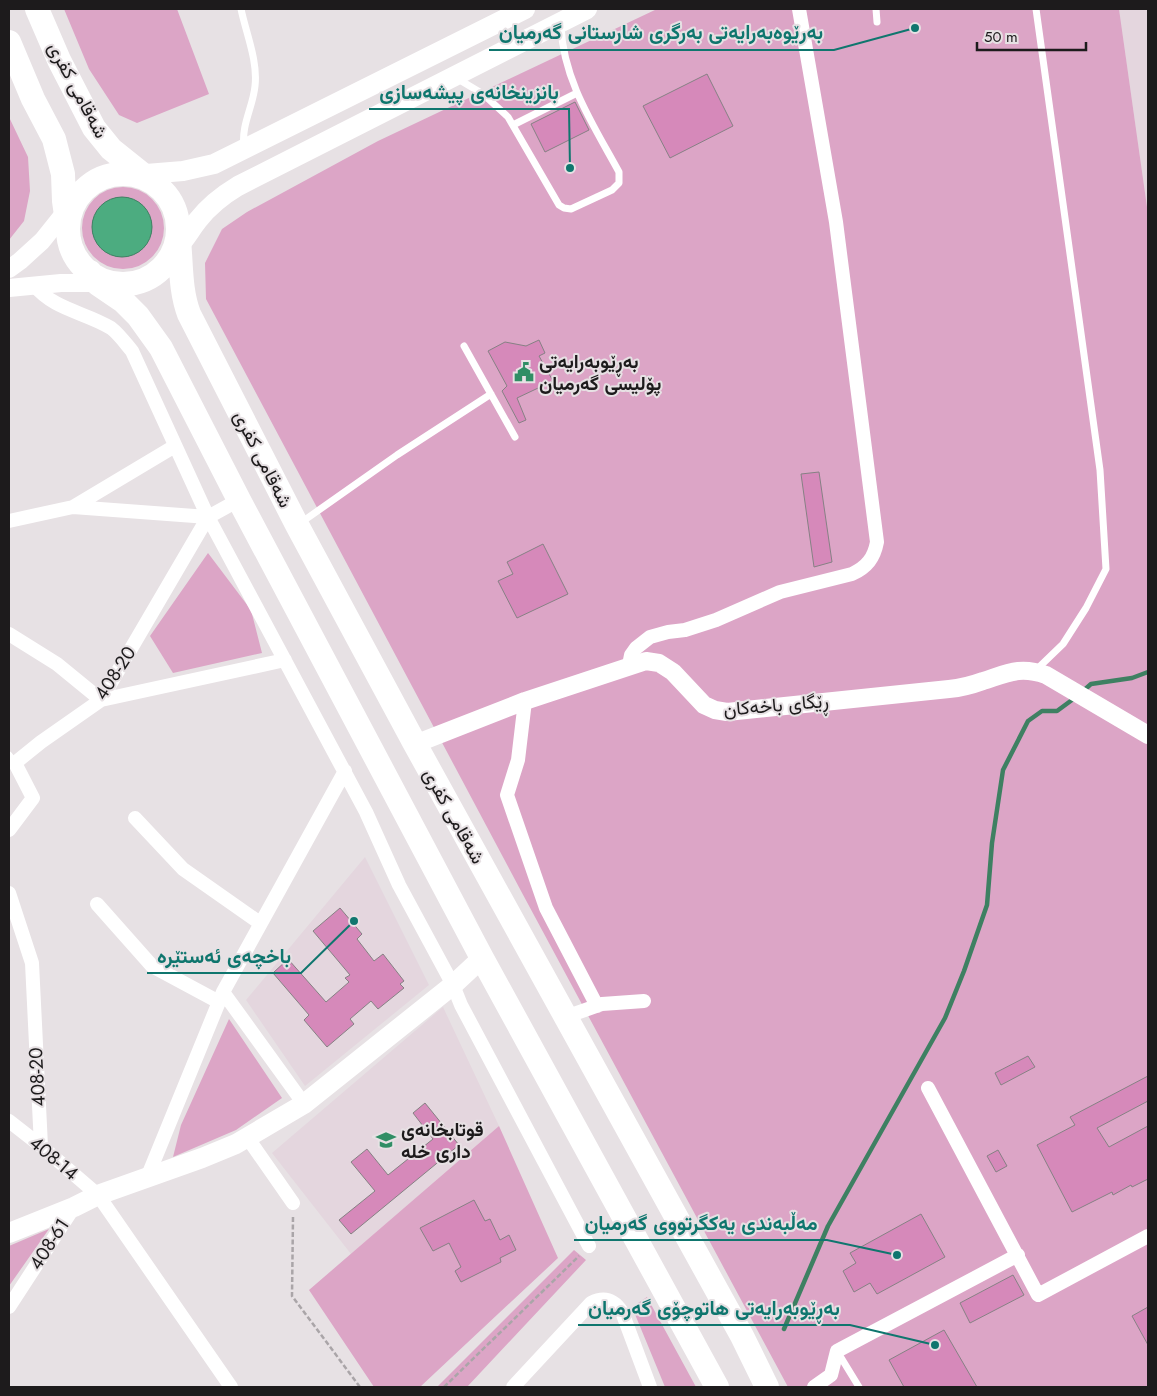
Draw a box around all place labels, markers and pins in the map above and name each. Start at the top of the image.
callout: بەرێوەبەرایەتی بەرگری شارستانی گەرمیان [489,15,834,50]
callout: بانزینخانەی پیشەسازی [369,74,569,109]
place label: بەڕێوبەرایەتی پۆلیسی گەرمیان [539,348,661,397]
public building icon: بەڕێوبەرایەتی پۆلیسی گەرمیان [513,361,535,383]
callout: باخچەی ئەستێرە [147,938,301,973]
place label: قوتابخانەی داری خلە [401,1116,484,1165]
school or university icon: قوتابخانەی داری خلە [375,1129,397,1151]
callout: مەڵبەندی یەکگرتووی گەرمیان [574,1205,827,1240]
callout: بەڕێوبەرایەتی هاتوچۆی گەرمیان [578,1290,850,1325]

